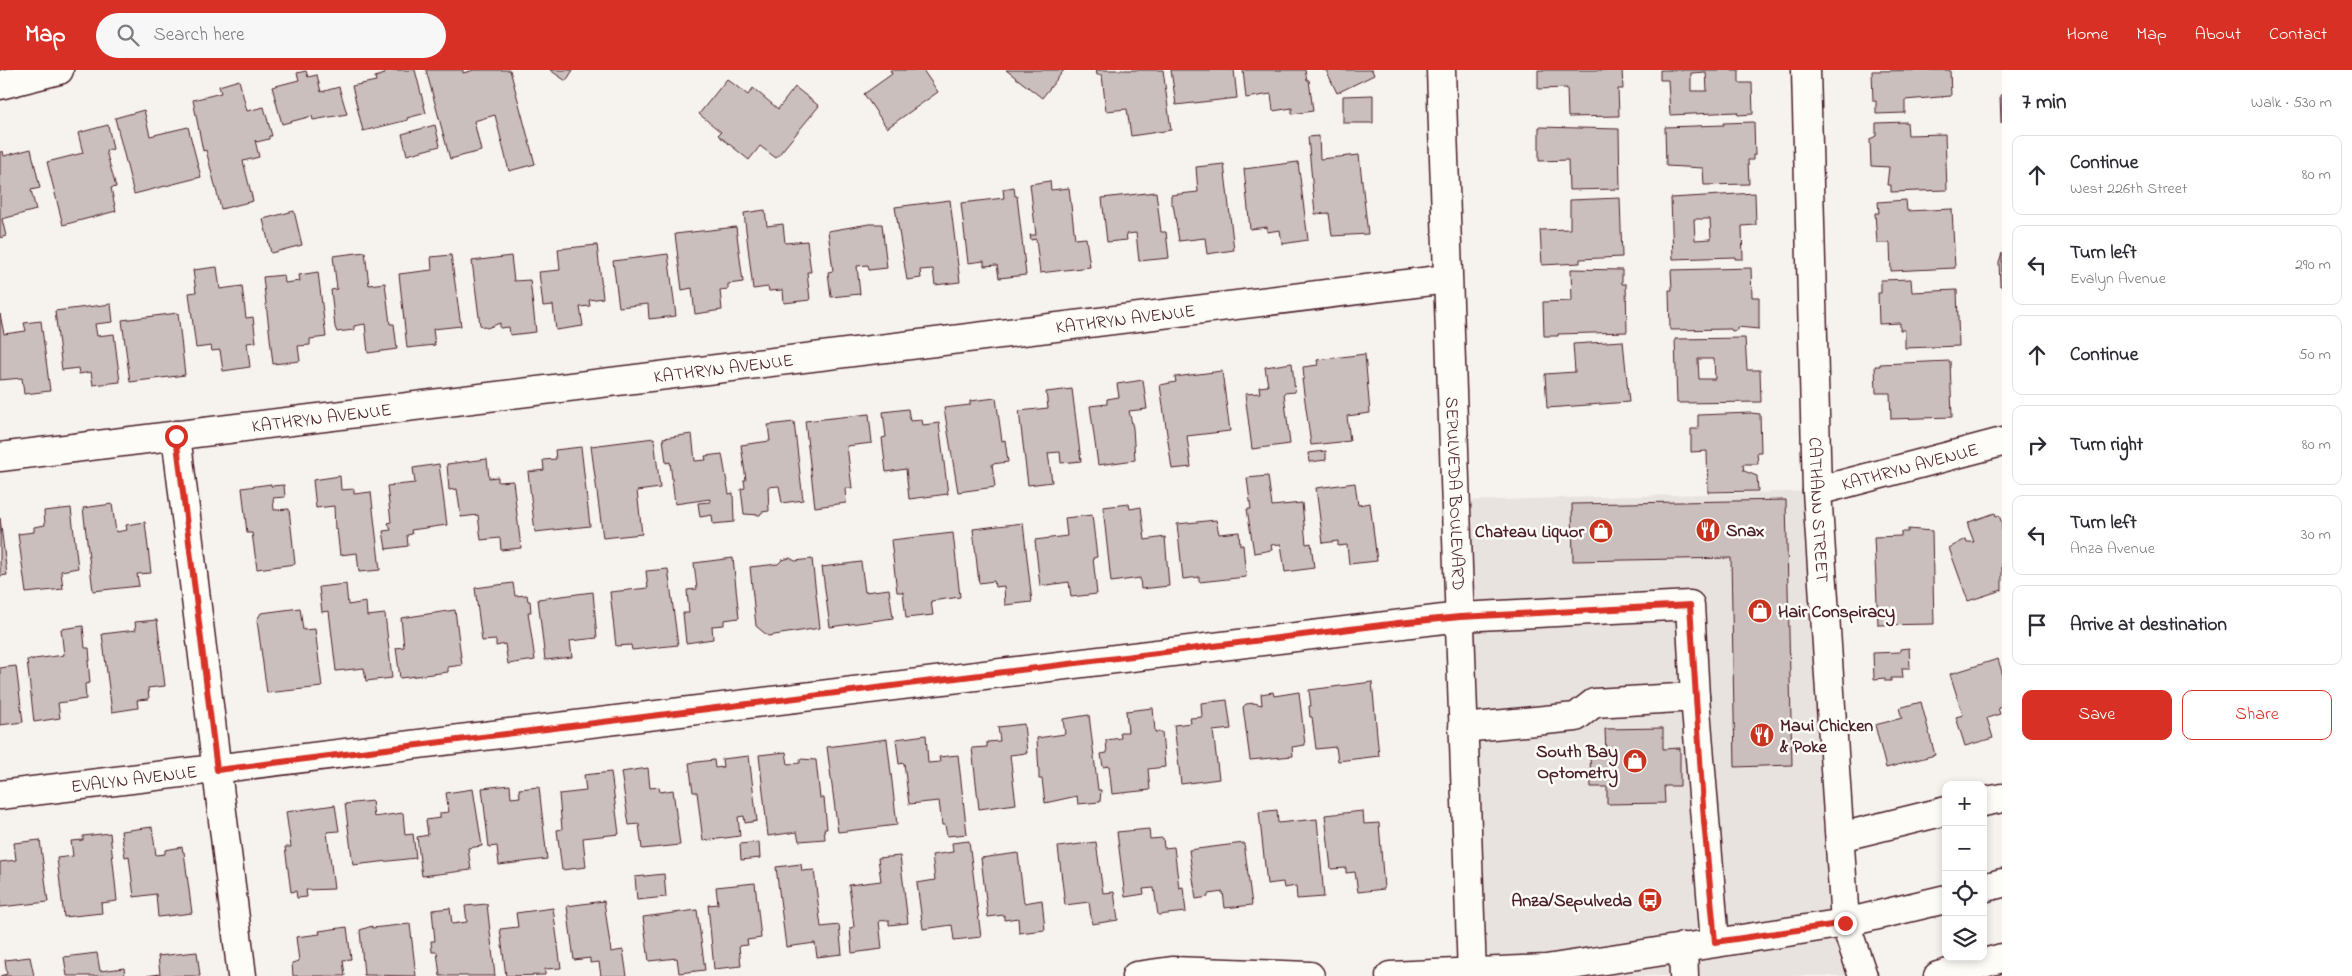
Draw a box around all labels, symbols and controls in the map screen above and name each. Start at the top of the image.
search box [96,13,446,58]
text: Map [25,18,66,53]
icon: search [114,21,142,49]
text: Search here [154,22,245,49]
text: Home [2067,22,2108,48]
text: Map [2136,22,2167,48]
text: About [2195,22,2241,48]
text: Contact [2269,22,2327,48]
text: 7 min [2022,88,2066,118]
text: Walk · 530 m [2251,91,2332,115]
text: Continue [2070,150,2138,177]
icon: ahead [2023,161,2051,189]
text: 80 m [2302,163,2331,187]
text: West 226th Street [2070,177,2187,201]
text: Turn left [2070,240,2137,267]
icon: left [2023,251,2051,279]
text: 290 m [2295,253,2331,277]
text: Evalyn Avenue [2070,267,2166,291]
street label: KATHRYN AVENUE [1054,299,1197,342]
icon: ahead [2023,341,2051,369]
text: Continue [2070,342,2138,369]
text: 50 m [2299,343,2331,367]
street label: KATHRYN AVENUE [652,348,795,391]
street label: SEPULVEDA BOULEVARD [1437,397,1470,591]
street label: KATHRYN AVENUE [251,398,393,441]
route start [165,425,188,448]
icon: right [2023,431,2051,459]
text: Turn right [2070,432,2143,459]
text: 80 m [2302,433,2331,457]
street label: CATHANN STREET [1801,437,1834,583]
street label: KATHRYN AVENUE [1839,438,1982,499]
text: Turn left [2070,510,2137,537]
restaurant icon: Snax [1695,517,1721,543]
shop icon: Chateau Liquor [1588,518,1614,544]
place label: Snax [1726,519,1764,545]
place label: Chateau Liquor [1475,520,1584,546]
icon: left [2023,521,2051,549]
text: 30 m [2301,523,2331,547]
text: Anza Avenue [2070,537,2155,561]
shop icon: Hair Conspiracy [1747,598,1773,624]
place label: Hair Conspiracy [1778,600,1895,627]
icon: arrive [2023,611,2051,639]
text: Arrive at destination [2070,612,2227,639]
button: Save [2022,690,2172,740]
button: Share [2182,690,2332,740]
place label: Maui Chicken & Poke [1779,714,1873,761]
restaurant icon: Maui Chicken & Poke [1749,722,1775,748]
place label: South Bay Optometry [1536,740,1618,788]
shop icon: South Bay Optometry [1622,748,1648,774]
street label: EVALYN AVENUE [70,760,199,801]
map controls [1942,781,1987,961]
button: + [1942,781,1987,826]
button: − [1942,826,1987,871]
button: locate [1942,871,1987,916]
bus stop icon: Anza/Sepulveda [1637,887,1663,913]
place label: Anza/Sepulveda [1511,889,1632,915]
route end [1834,912,1857,935]
button: layers [1942,916,1987,961]

